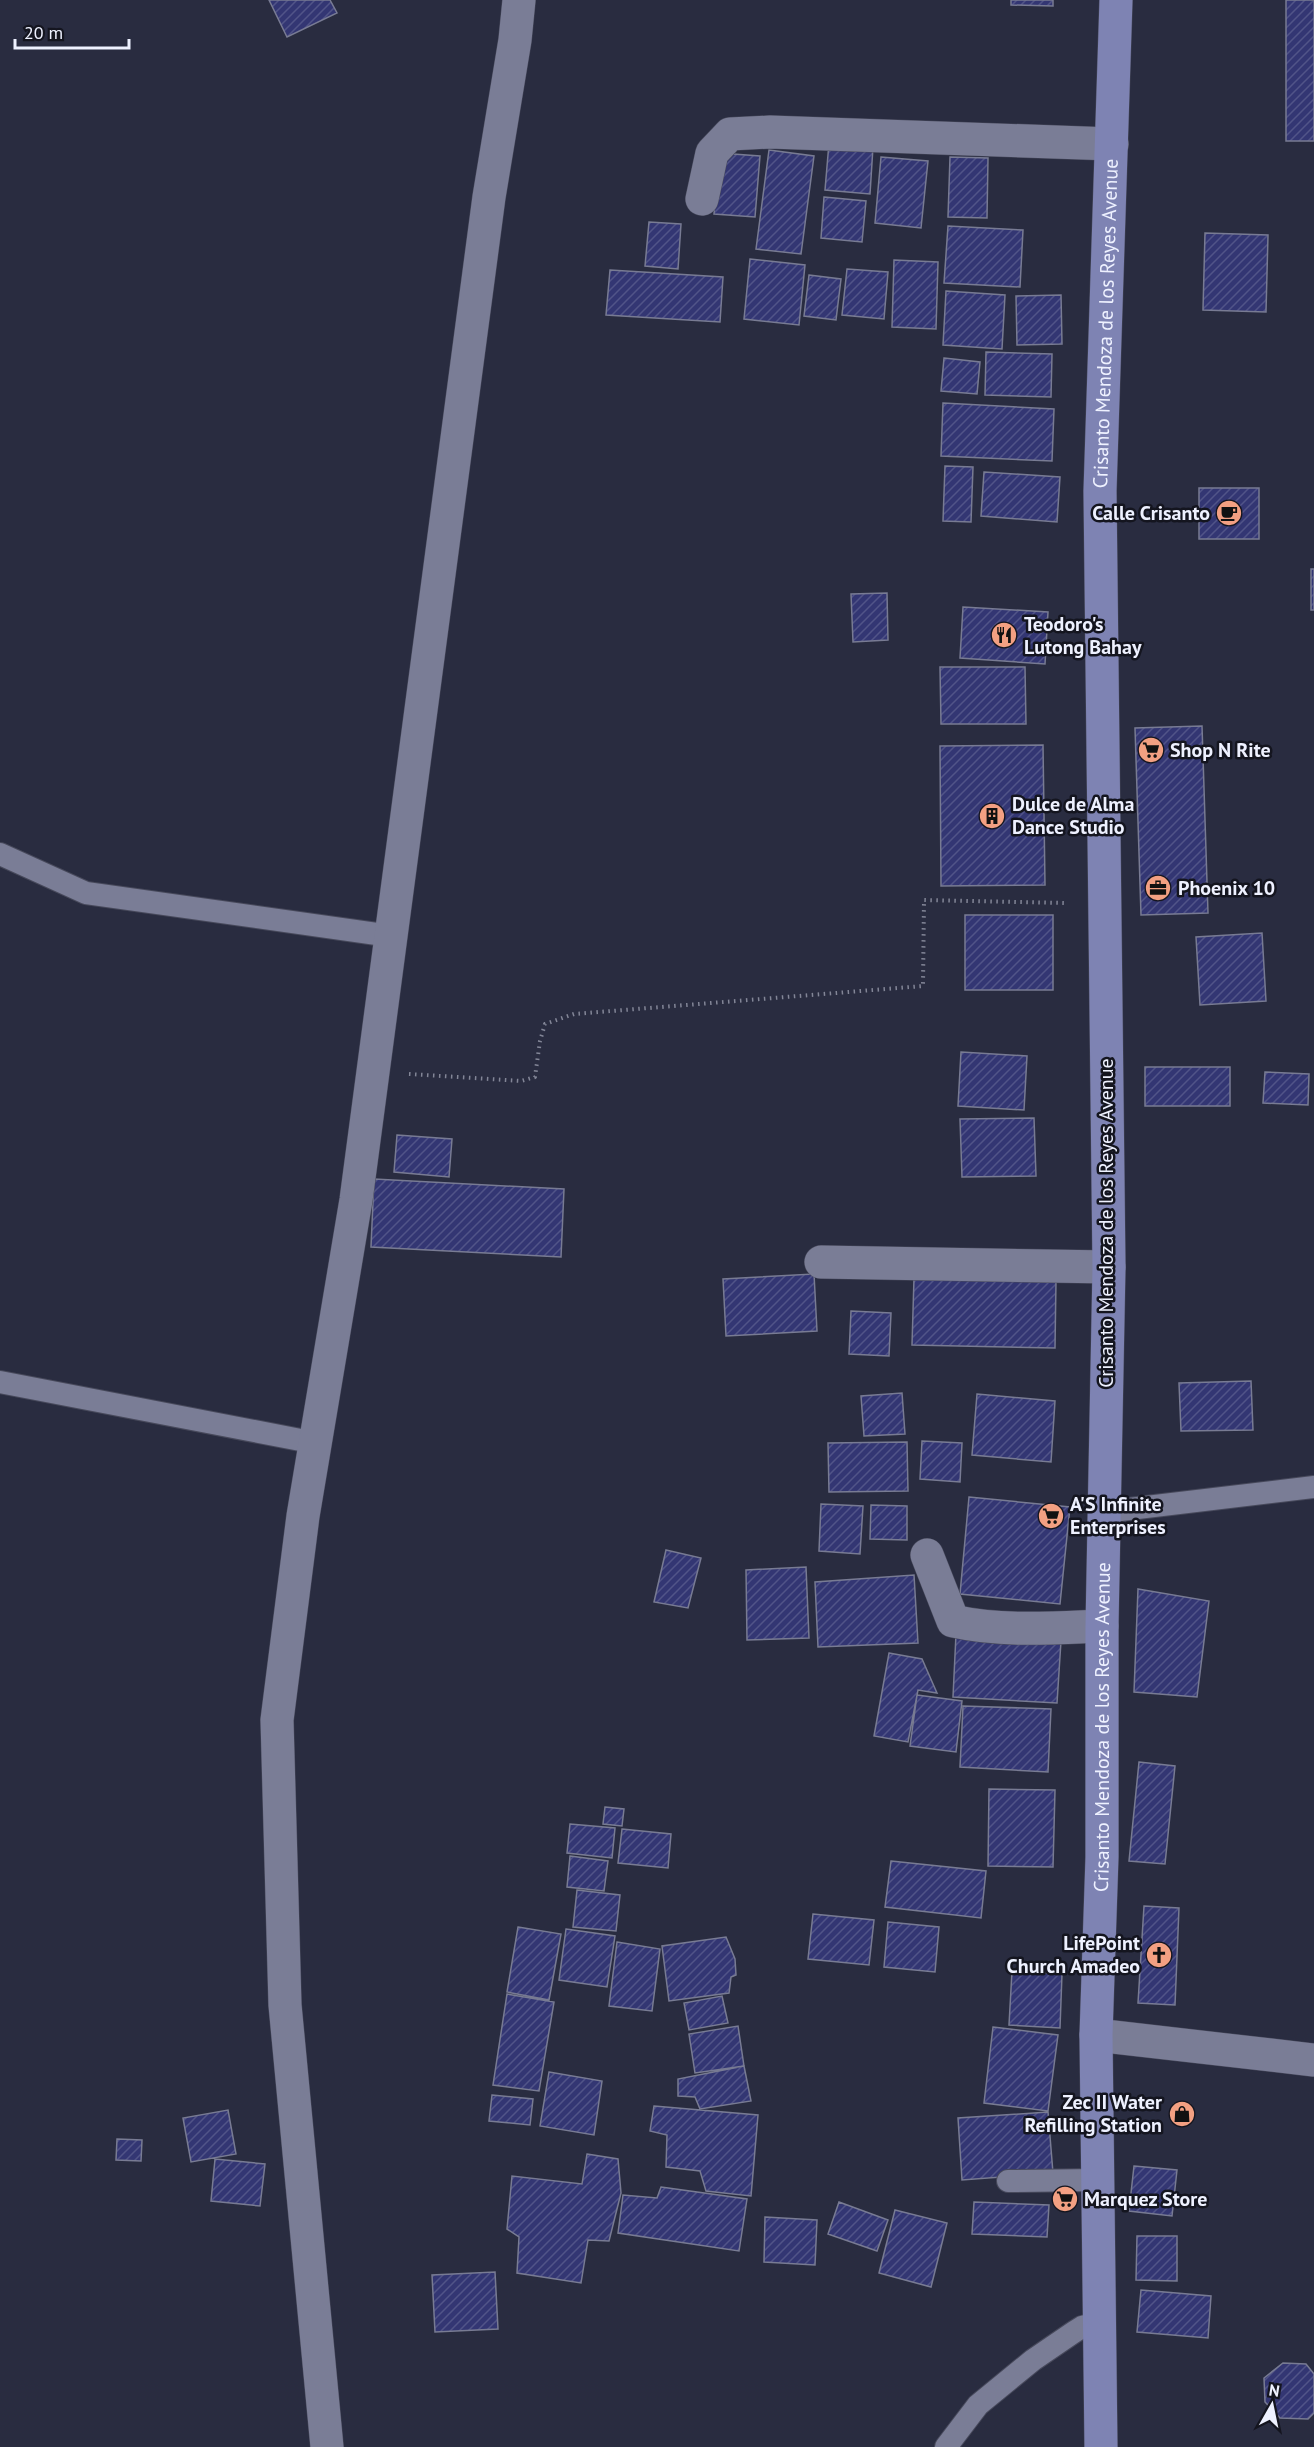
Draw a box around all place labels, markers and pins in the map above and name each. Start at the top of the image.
cafe icon: Calle Crisanto [1214,498,1244,528]
place label: Calle Crisanto [1092,500,1210,526]
place label: Teodoro's Lutong Bahay [1024,611,1142,660]
restaurant icon: Teodoro's Lutong Bahay [989,620,1019,650]
supermarket icon: Shop N Rite [1136,735,1166,765]
place label: Shop N Rite [1170,737,1271,763]
place label: Dulce de Alma Dance Studio [1012,791,1134,840]
building icon: Dulce de Alma Dance Studio [977,801,1007,831]
office icon: Phoenix 10 [1143,873,1173,903]
place label: Phoenix 10 [1178,875,1275,901]
place label: A'S Infinite Enterprises [1070,1491,1166,1540]
supermarket icon: A'S Infinite Enterprises [1036,1501,1066,1531]
place label: LifePoint Church Amadeo [1007,1930,1140,1979]
church icon: LifePoint Church Amadeo [1144,1940,1174,1970]
place label: Zec II Water Refilling Station [1024,2089,1162,2138]
shop icon: Zec II Water Refilling Station [1167,2099,1197,2129]
supermarket icon: Marquez Store [1050,2184,1080,2214]
place label: Marquez Store [1084,2186,1208,2212]

